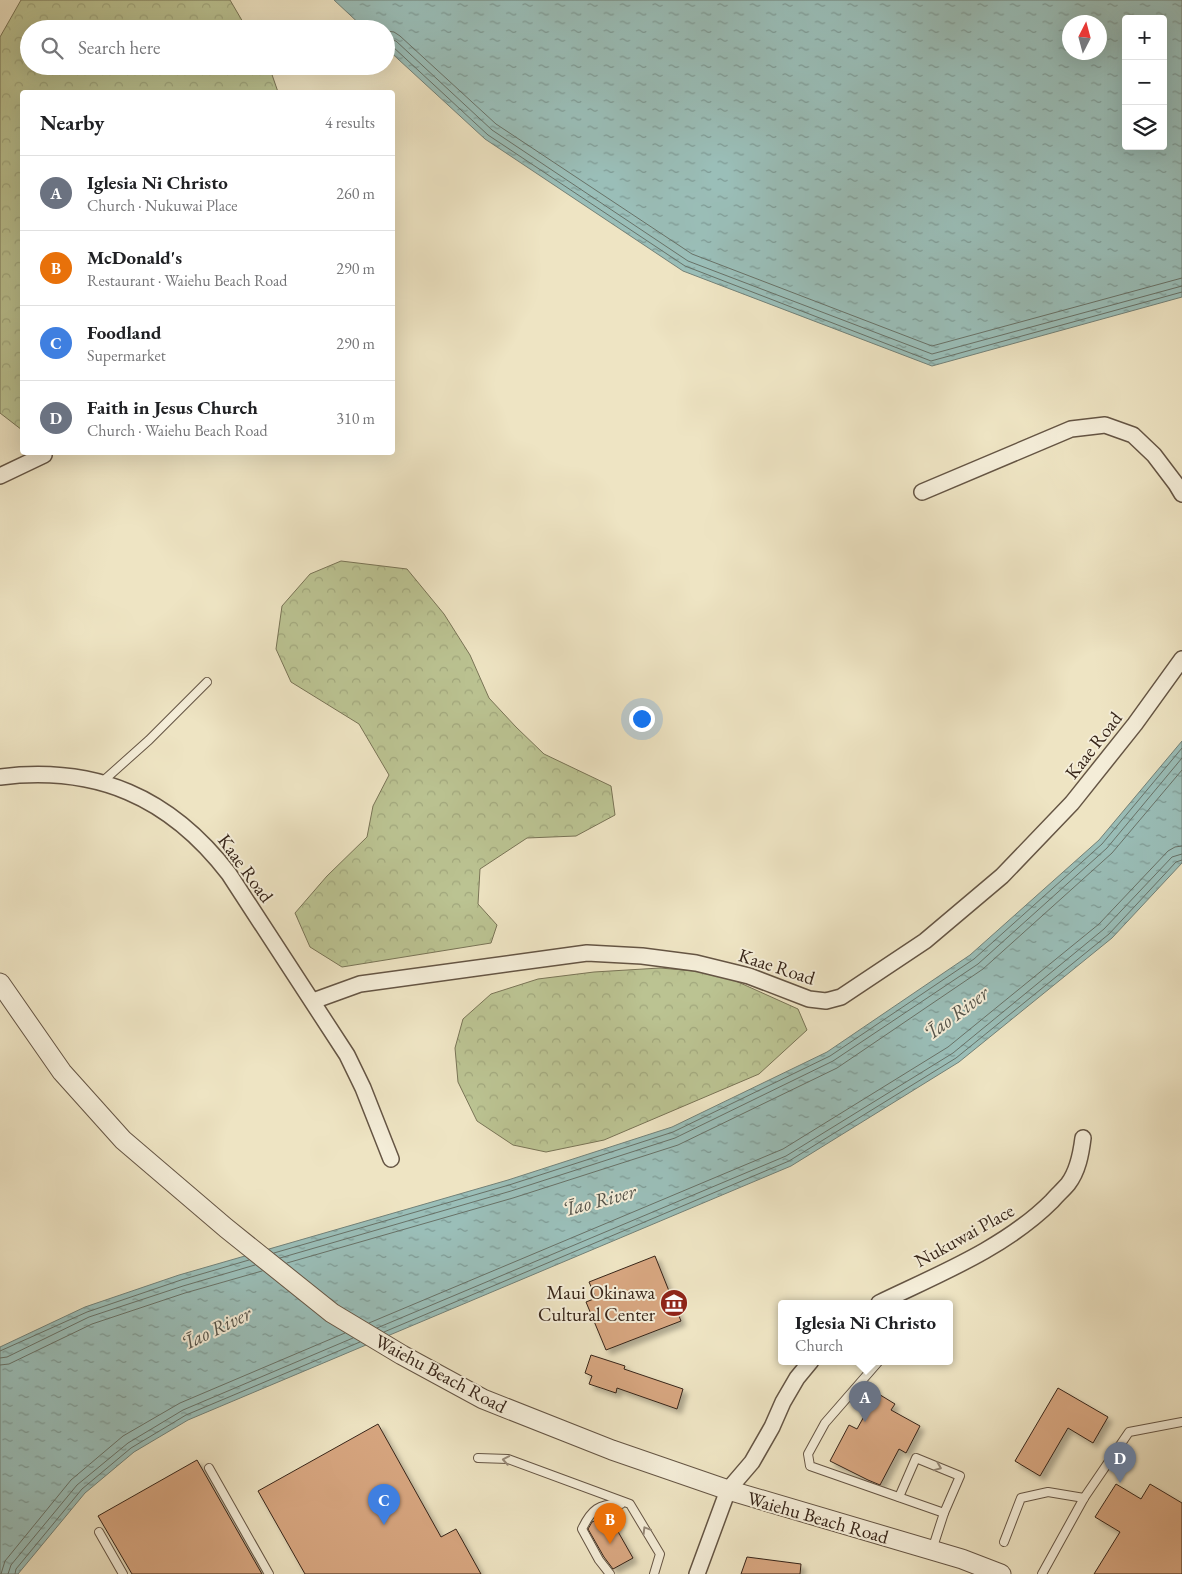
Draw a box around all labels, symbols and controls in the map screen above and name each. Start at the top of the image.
north arrow [1062,15,1107,60]
map controls [1122,15,1167,150]
button: + [1122,15,1167,60]
search box [20,20,395,75]
icon: search [38,34,66,62]
text: Search here [78,35,160,60]
button: − [1122,60,1167,105]
button: layers [1122,105,1167,150]
text: Nearby [40,109,104,136]
text: 4 results [325,112,375,133]
text: Iglesia Ni Christo [87,170,228,195]
text: A [50,183,62,204]
text: 260 m [336,183,375,204]
text: Church · Nukuwai Place [87,195,237,216]
text: McDonald's [87,245,182,270]
text: B [51,258,61,279]
text: 290 m [336,258,375,279]
text: Restaurant · Waiehu Beach Road [87,270,287,291]
text: Foodland [87,320,161,345]
text: C [50,333,62,354]
text: 290 m [336,333,375,354]
text: Supermarket [87,345,166,366]
text: Faith in Jesus Church [87,395,258,420]
text: D [50,408,62,429]
text: 310 m [336,408,375,429]
text: Church · Waiehu Beach Road [87,420,268,441]
your location [629,706,655,732]
street label: Kaae Road [1059,706,1128,784]
street label: Kaae Road [212,829,279,908]
street label: Kaae Road [735,942,819,991]
water label: ʻĪao River [918,979,995,1046]
water label: ʻĪao River [559,1177,640,1222]
street label: Nukuwai Place [910,1198,1018,1273]
place label: Maui Okinawa Cultural Center [538,1280,656,1327]
museum icon: Maui Okinawa Cultural Center [659,1288,689,1318]
water label: ʻĪao River [177,1299,257,1356]
popup [778,1300,953,1365]
text: Iglesia Ni Christo [795,1310,936,1335]
street label: Waiehu Beach Road [370,1328,511,1419]
text: Church [795,1335,843,1356]
pin: A [849,1381,881,1422]
pin: D [1104,1442,1136,1483]
one-way arrow [501,1456,510,1466]
one-way arrow [933,1461,941,1471]
pin: C [368,1484,400,1525]
street label: Waiehu Beach Road [744,1485,892,1550]
pin: B [594,1503,626,1544]
one-way arrow [642,1527,652,1536]

